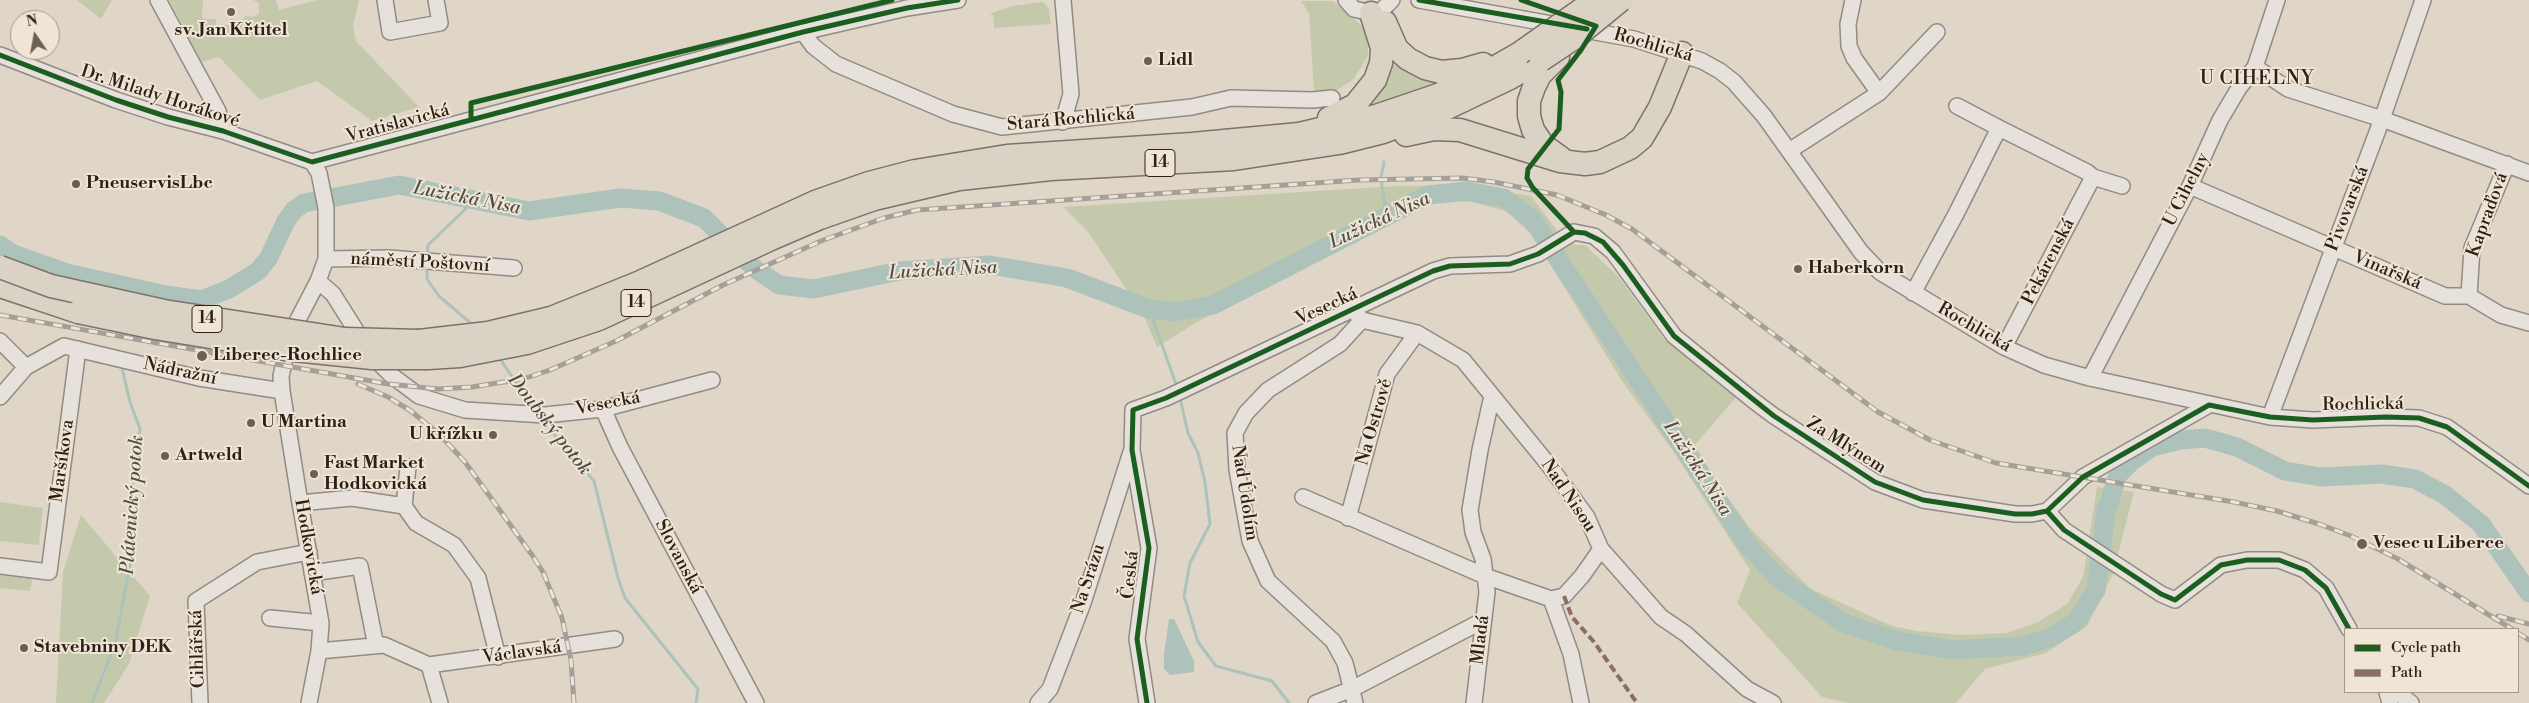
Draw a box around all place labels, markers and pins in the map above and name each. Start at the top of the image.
marker: sv. Jan Křtitel [225,6,237,18]
place label: sv. Jan Křtitel [175,20,287,42]
place label: Lidl [1158,50,1193,72]
marker: Lidl [1142,55,1154,67]
place label: PneuservisLbc [86,173,213,195]
marker: PneuservisLbc [70,178,82,190]
place label: Haberkorn [1808,258,1904,280]
marker: Haberkorn [1792,263,1804,275]
place label: Liberec-Rochlice [213,345,362,367]
marker: Liberec-Rochlice [195,349,209,363]
place label: U Martina [261,412,347,434]
marker: U Martina [245,417,257,429]
place label: U křížku [409,424,483,446]
marker: U křížku [487,429,499,441]
place label: Artweld [175,445,243,467]
marker: Artweld [159,450,171,462]
place label: Fast Market Hodkovická [324,453,427,496]
marker: Fast Market Hodkovická [308,468,320,480]
place label: Vesec u Liberce [2373,533,2504,555]
marker: Vesec u Liberce [2355,537,2369,551]
place label: Stavebniny DEK [34,637,172,659]
marker: Stavebniny DEK [18,642,30,654]

